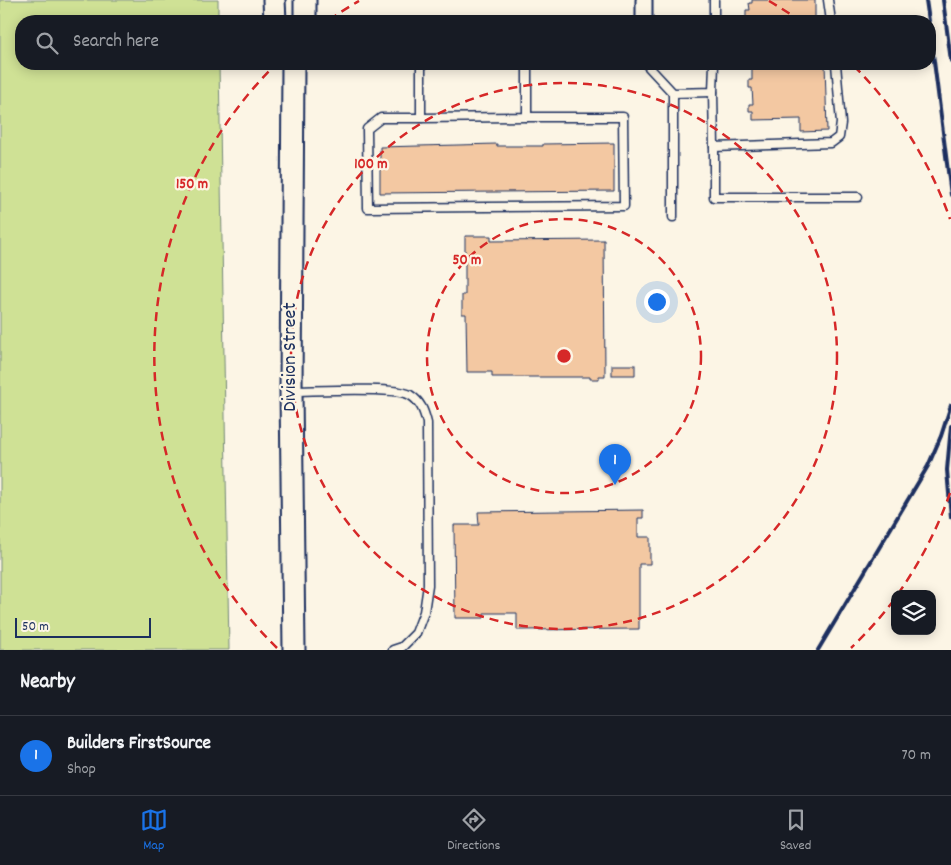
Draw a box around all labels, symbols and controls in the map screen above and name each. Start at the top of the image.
search box [15,15,936,70]
icon: search [33,29,61,57]
text: Search here [73,29,159,56]
text: 100 m [354,154,388,176]
text: 150 m [176,174,208,196]
text: 50 m [453,250,481,272]
your location [644,289,670,315]
street label: Division Street [277,302,305,412]
centre of rings [555,347,573,365]
pin: 1 [599,444,631,485]
map controls [891,590,936,635]
button: layers [891,590,936,635]
scale bar [15,615,151,638]
text: 50 m [22,617,49,637]
text: Nearby [20,668,75,698]
text: Builders FirstSource [67,731,211,758]
text: 1 [34,744,38,767]
text: 70 m [901,744,931,767]
text: Shop [67,758,96,781]
tab: Map [140,806,168,856]
tab: Directions [447,806,500,856]
tab: Saved [780,806,811,856]

